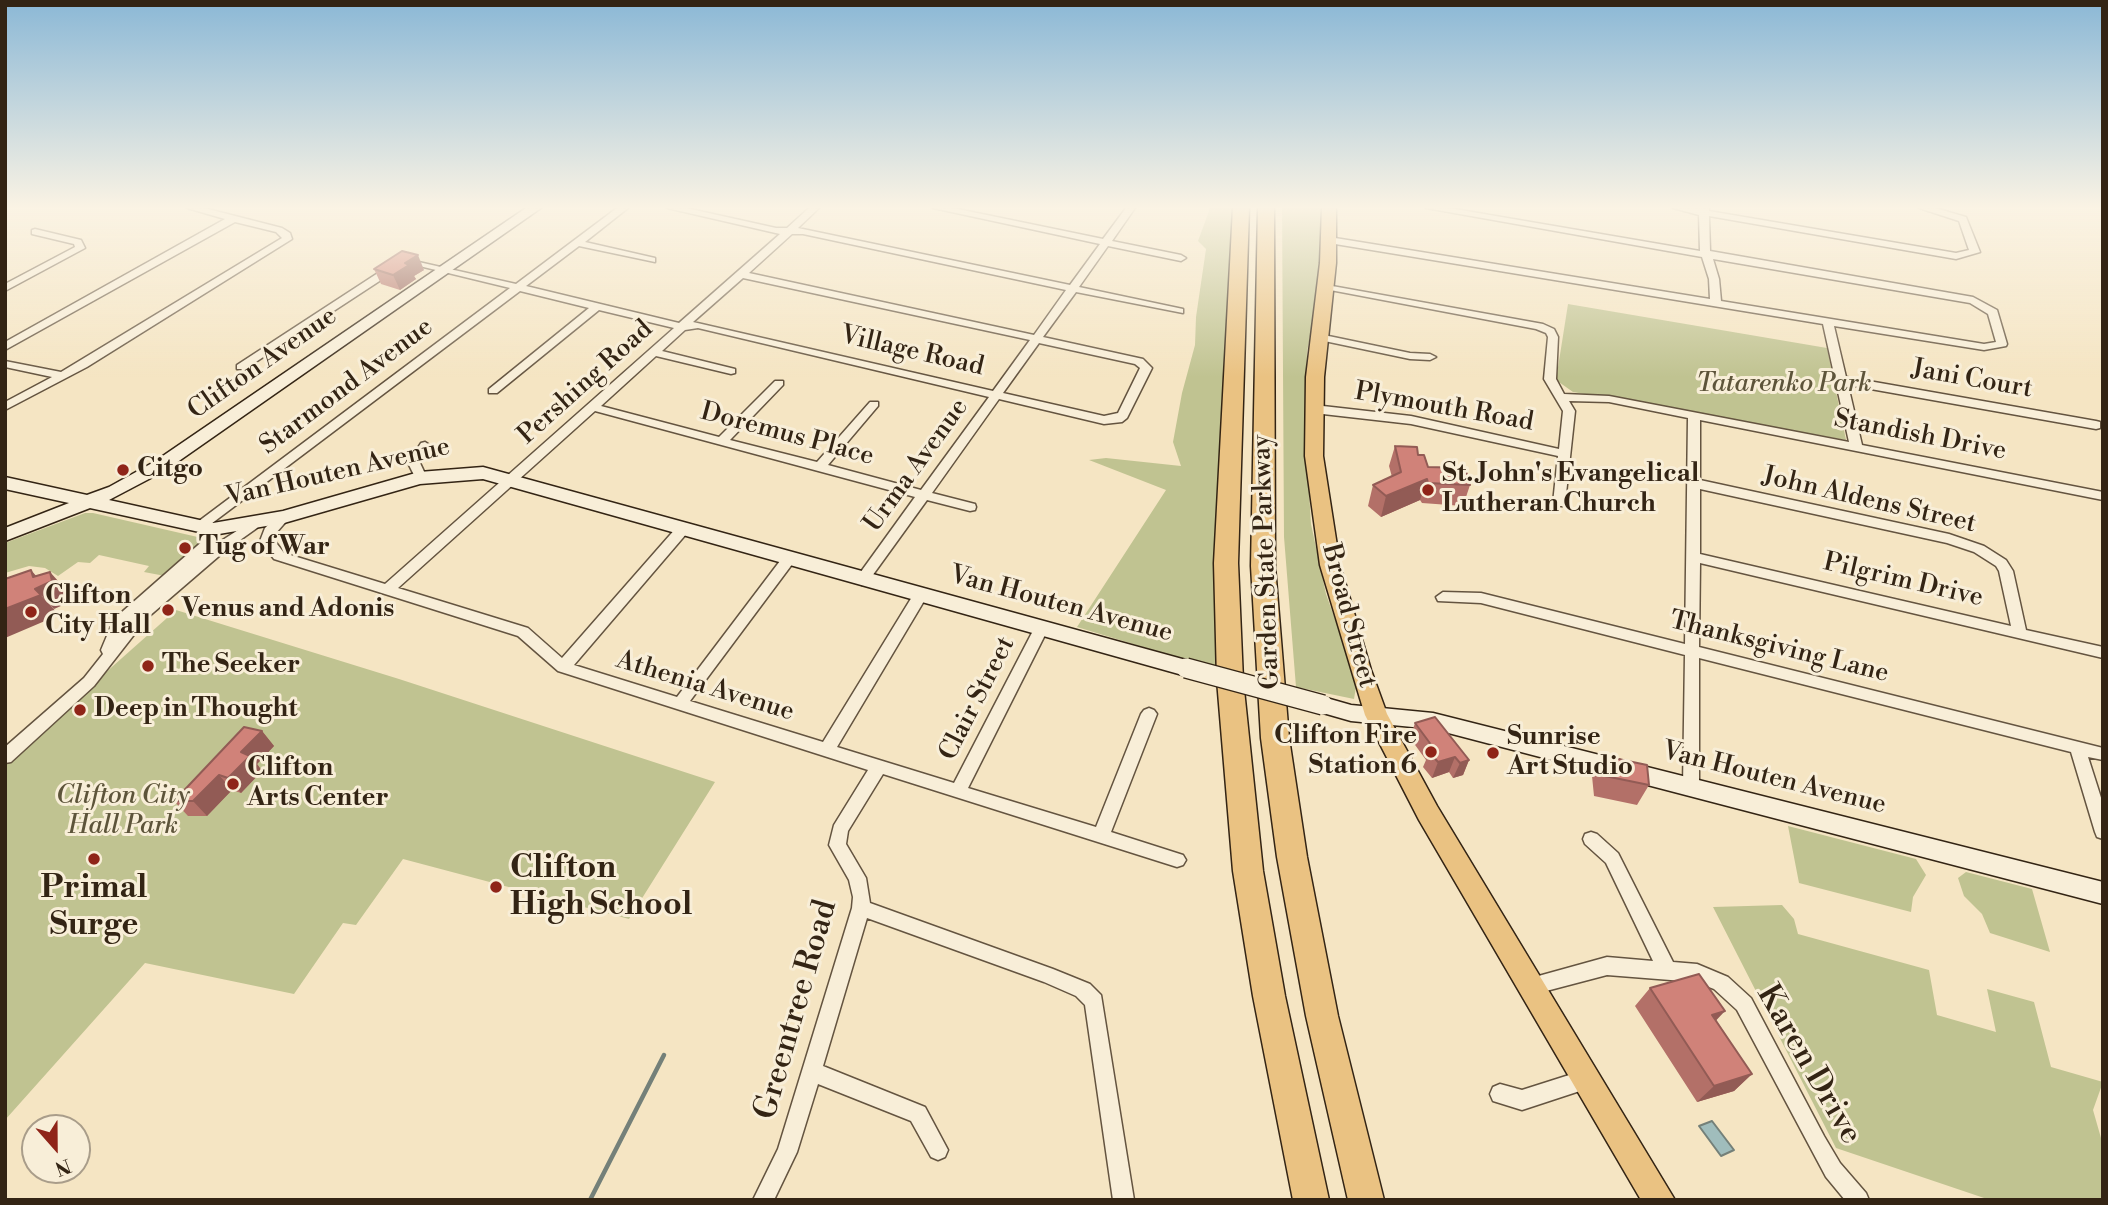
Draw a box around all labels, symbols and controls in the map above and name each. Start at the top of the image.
street label: Clifton Avenue [183,301,343,427]
street label: Starmond Avenue [254,312,440,462]
street label: Pershing Road [512,314,660,452]
street label: Village Road [837,320,987,384]
street label: Jani Court [1909,354,2035,406]
park label: Tatarenko Park [1696,369,1872,401]
street label: Plymouth Road [1352,377,1536,439]
street label: Urma Avenue [858,393,976,539]
street label: Doremus Place [697,397,877,473]
street label: Standish Drive [1831,404,2009,468]
street label: Van Houten Avenue [223,432,453,514]
street label: Garden State Parkway [1247,434,1287,690]
place label: Citgo [137,454,203,486]
place label: St. John's Evangelical Lutheran Church [1442,459,1699,520]
street label: John Aldens Street [1759,461,1979,541]
marker: Citgo [115,462,131,478]
marker: St. John's Evangelical Lutheran Church [1420,482,1436,498]
place label: Tug of War [199,532,330,564]
marker: Tug of War [177,540,193,556]
street label: Broad Street [1314,541,1382,691]
street label: Pilgrim Drive [1820,547,1986,615]
street label: Van Houten Avenue [946,560,1176,650]
place label: Clifton City Hall [45,581,151,642]
place label: Venus and Adonis [182,594,394,626]
marker: Venus and Adonis [160,602,176,618]
marker: Clifton City Hall [23,604,39,620]
street label: Thanksgiving Lane [1666,606,1892,690]
street label: Clair Street [934,632,1022,766]
street label: Athenia Avenue [612,645,798,729]
place label: The Seeker [162,650,300,682]
marker: The Seeker [140,658,156,674]
place label: Deep in Thought [94,694,298,726]
marker: Deep in Thought [72,702,88,718]
place label: Clifton Fire Station 6 [1274,721,1417,782]
place label: Sunrise Art Studio [1507,722,1633,784]
street label: Van Houten Avenue [1659,736,1889,822]
marker: Clifton Fire Station 6 [1423,744,1439,760]
marker: Sunrise Art Studio [1485,745,1501,761]
place label: Clifton Arts Center [247,753,389,814]
marker: Clifton Arts Center [225,776,241,792]
park label: Clifton City Hall Park [56,781,190,842]
place label: Clifton High School [510,850,692,925]
marker: Primal Surge [86,851,102,867]
place label: Primal Surge [41,870,147,945]
marker: Clifton High School [488,879,504,895]
street label: Greentree Road [747,896,847,1124]
street label: Karen Drive [1747,978,1869,1152]
north arrow [21,1114,91,1184]
text: N [51,1153,74,1181]

